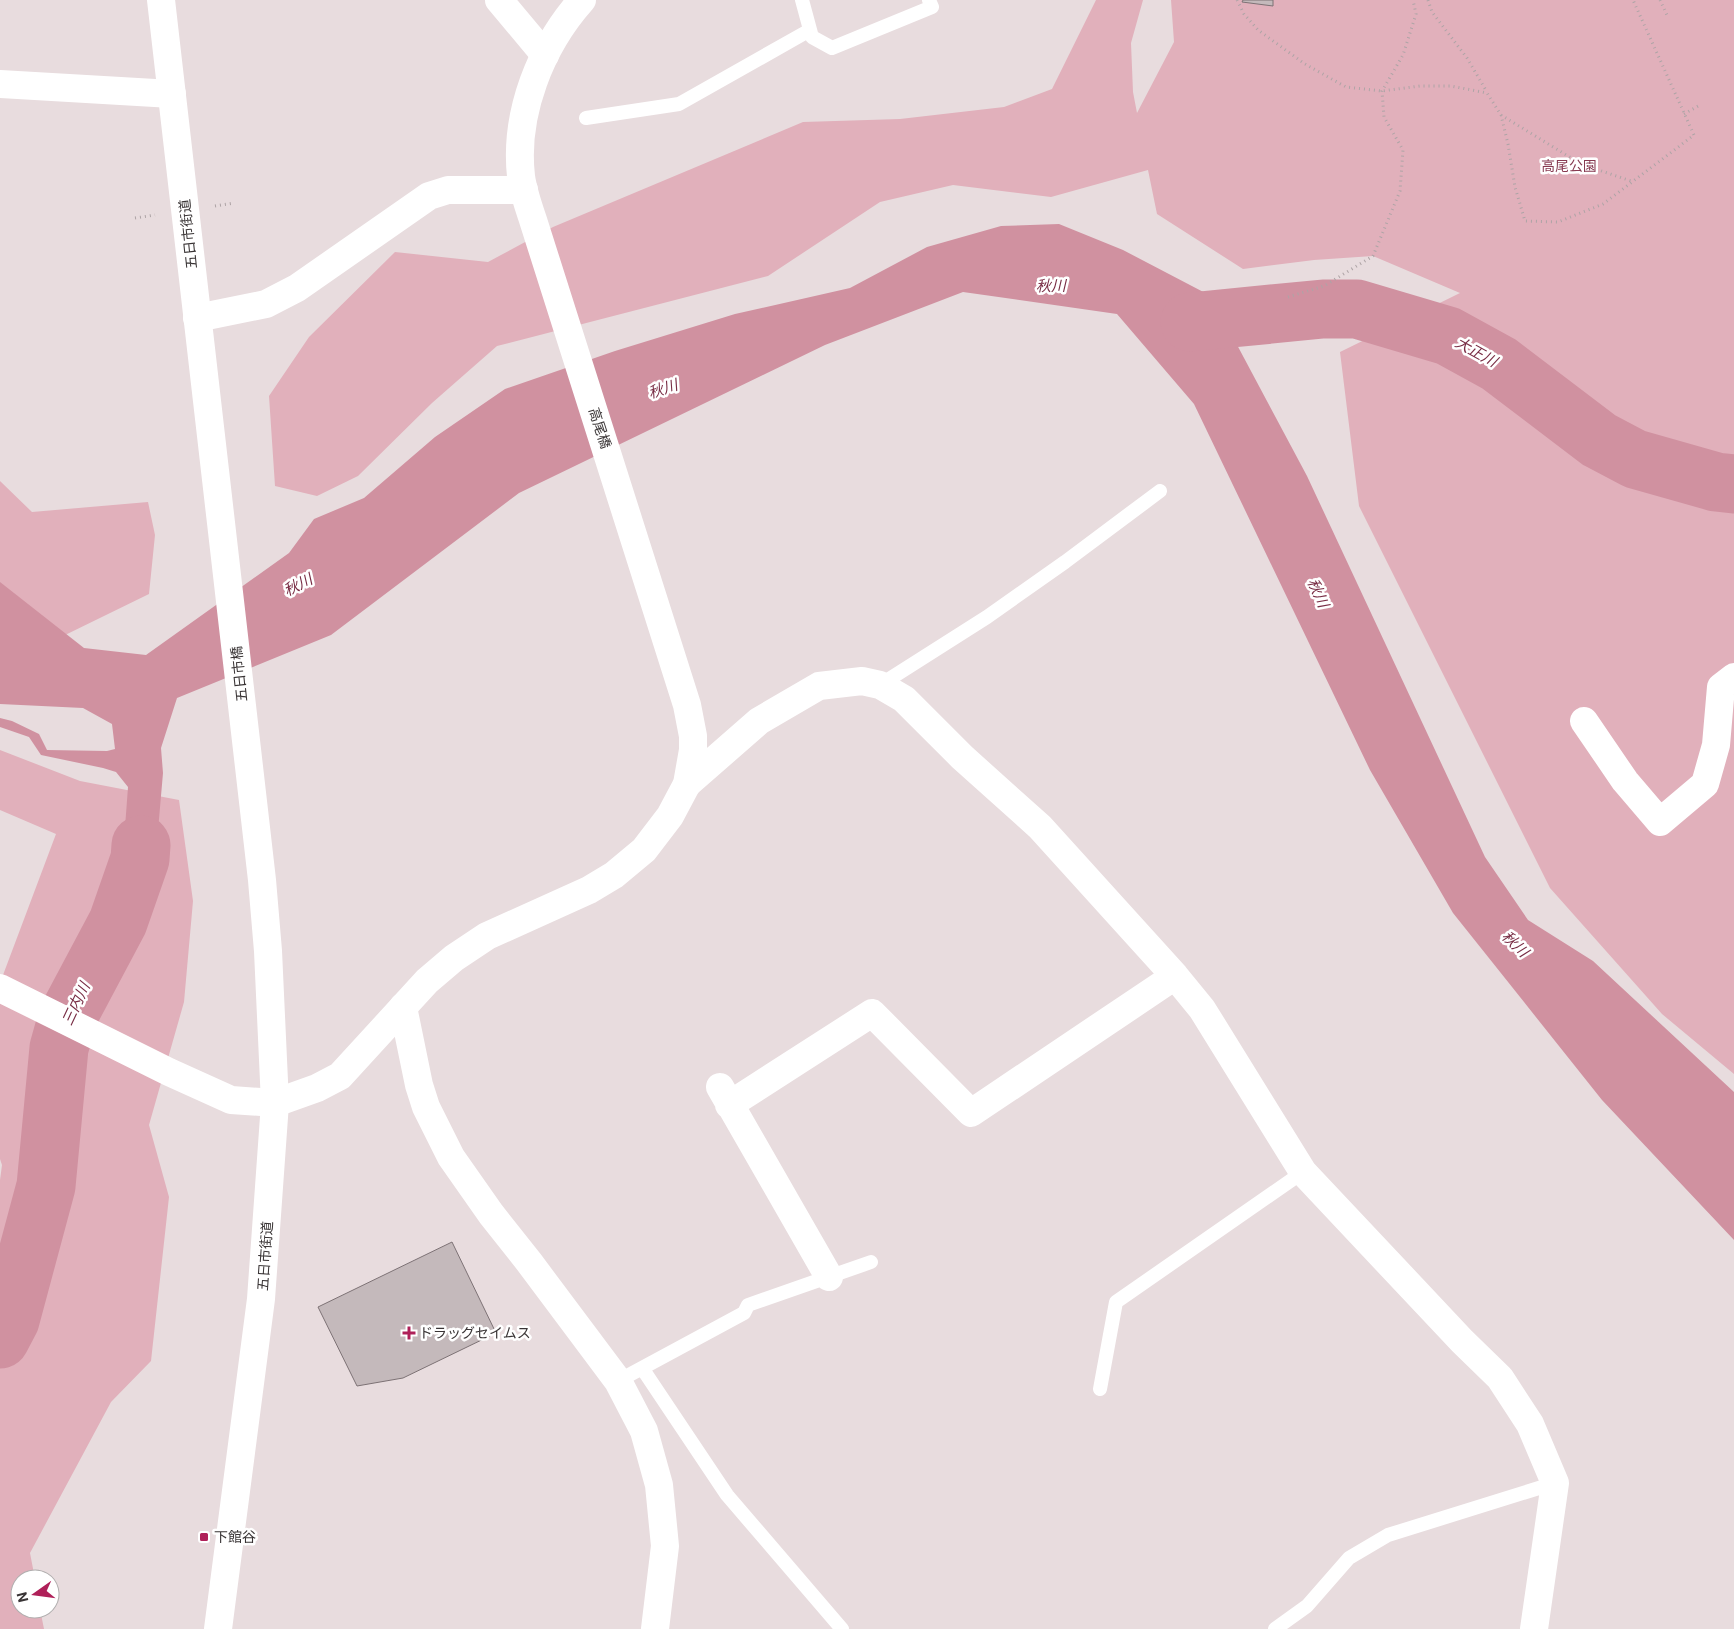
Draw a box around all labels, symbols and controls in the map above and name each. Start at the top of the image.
park label: 高尾公園 [1541,158,1597,174]
street label: 五日市街道 [176,198,200,270]
water label: 秋川 [1036,277,1068,295]
water label: 大正川 [1452,333,1502,372]
water label: 秋川 [646,375,682,402]
street label: 高尾橋 [586,406,614,450]
water label: 秋川 [281,569,317,600]
water label: 秋川 [1304,576,1333,612]
street label: 五日市橋 [228,645,250,703]
water label: 秋川 [1498,927,1533,962]
water label: 三内川 [58,978,95,1028]
street label: 五日市街道 [255,1221,275,1291]
place label: ドラッグセイムス [419,1325,531,1341]
marker: ドラッグセイムス [403,1327,415,1339]
place label: 下館谷 [214,1529,256,1545]
marker: 下館谷 [198,1531,210,1543]
north arrow [10,1569,60,1619]
text: N [13,1590,31,1604]

